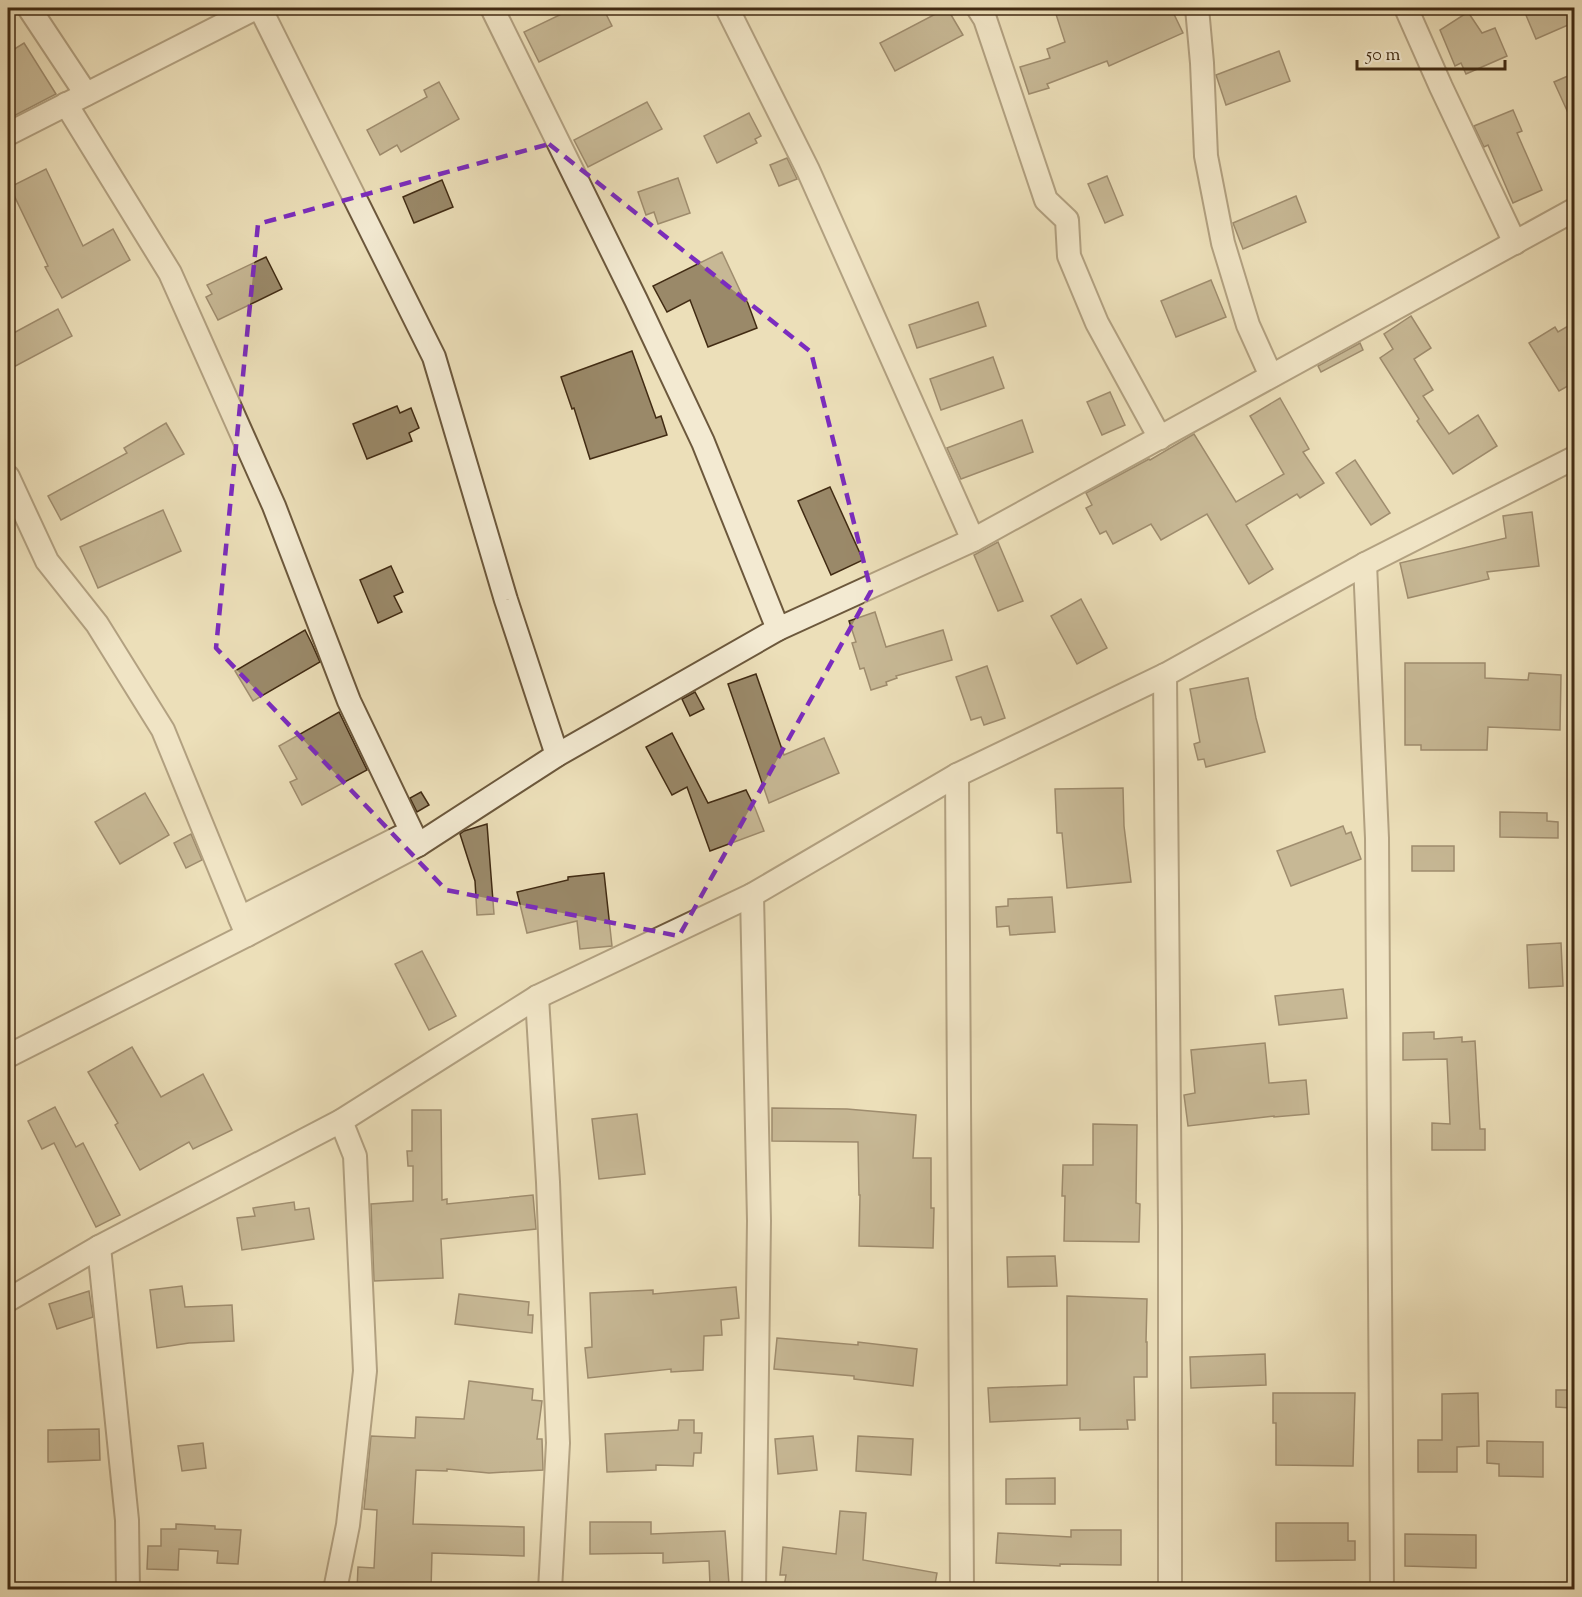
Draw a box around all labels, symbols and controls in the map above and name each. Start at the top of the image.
scale bar [1357,33,1506,71]
text: 50 m [1365,43,1401,69]

